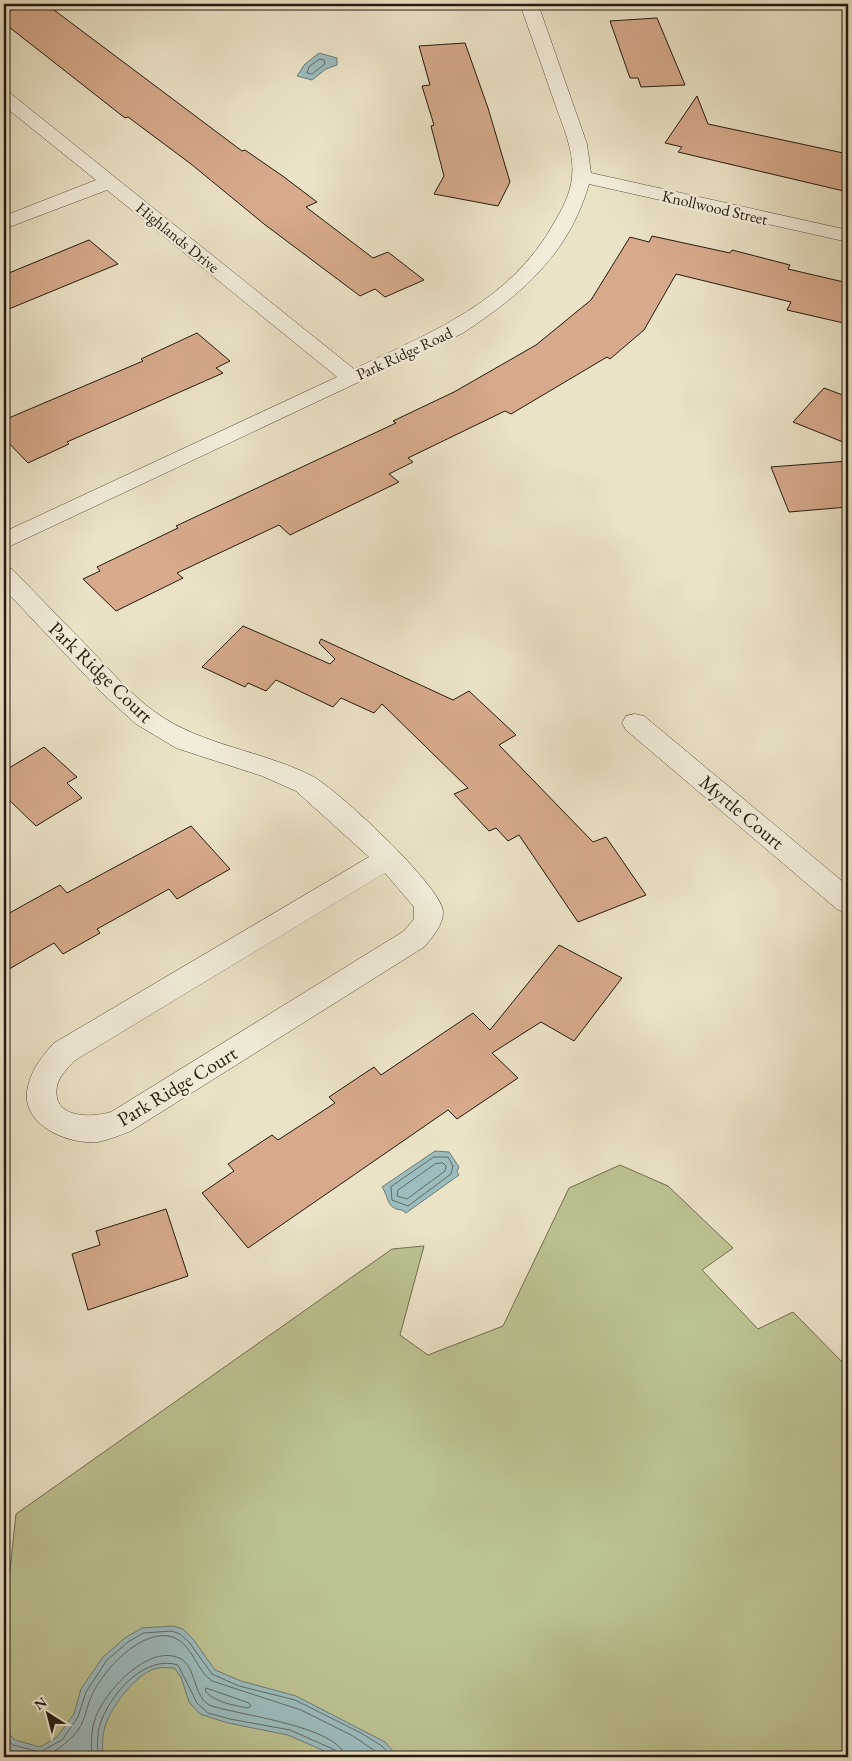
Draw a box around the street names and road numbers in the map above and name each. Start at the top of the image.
street label: Knollwood Street [660,185,770,230]
street label: Highlands Drive [132,197,224,277]
street label: Park Ridge Road [353,322,456,385]
street label: Park Ridge Court [43,616,159,729]
street label: Myrtle Court [694,769,790,856]
street label: Park Ridge Court [112,1040,242,1132]

